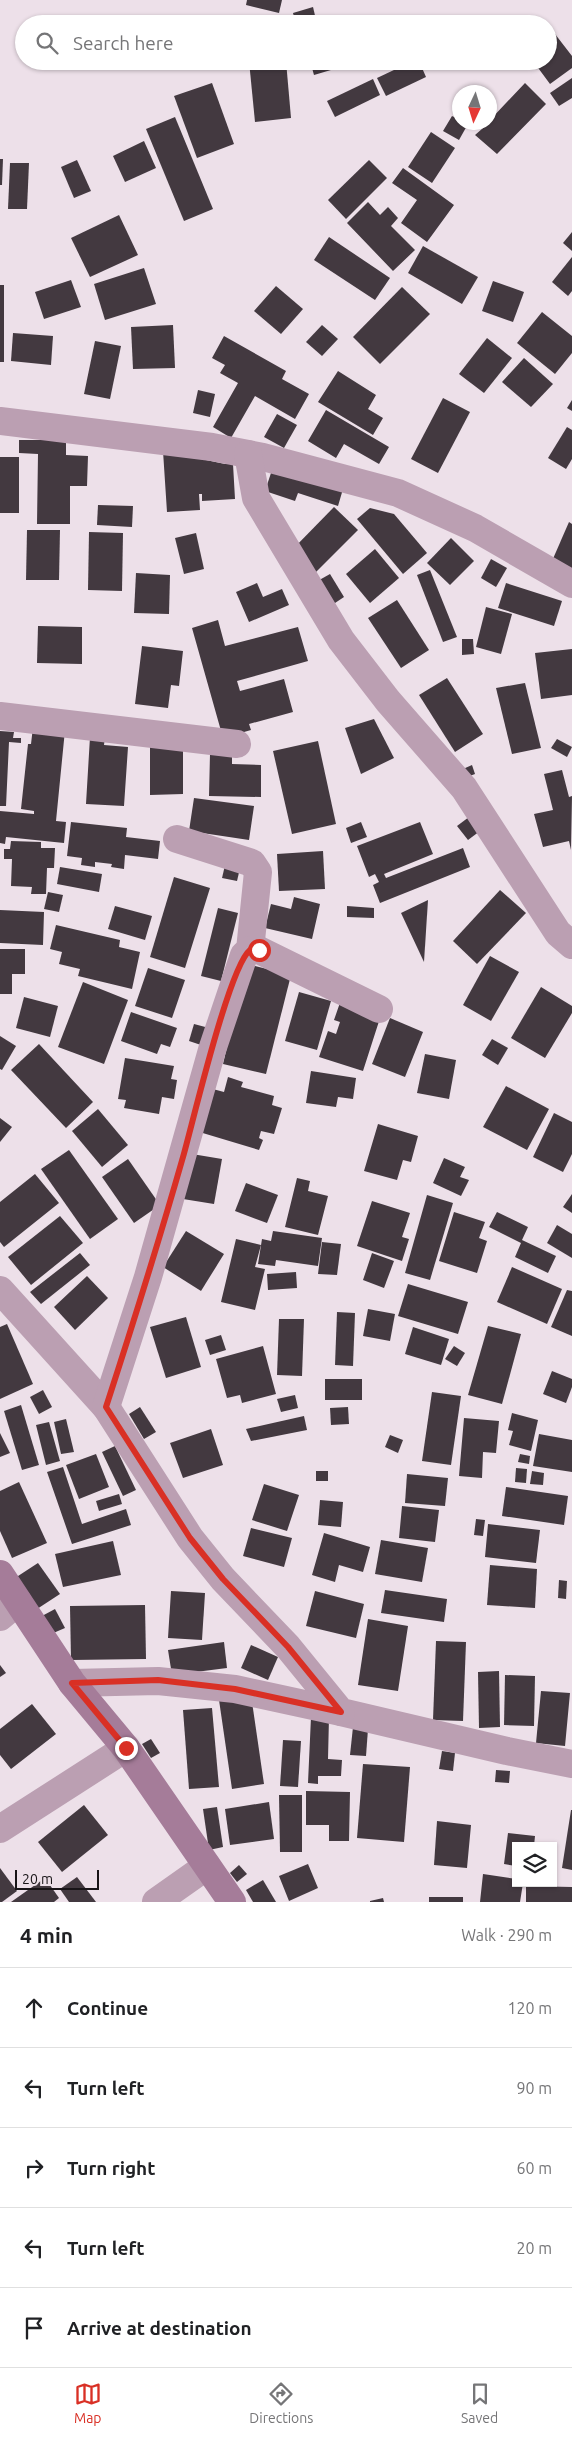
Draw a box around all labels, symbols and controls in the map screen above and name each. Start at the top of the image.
search box [15,15,557,70]
icon: search [33,29,61,57]
text: Search here [73,32,173,54]
north arrow [452,85,497,130]
route start [248,939,271,962]
route end [115,1737,138,1760]
map controls [512,1842,557,1887]
button: layers [512,1842,557,1887]
scale bar [15,1867,99,1890]
text: 20 m [22,1871,53,1887]
text: 4 min [20,1923,73,1947]
text: Walk · 290 m [461,1926,552,1944]
icon: ahead [20,1994,48,2022]
text: Continue [67,1997,148,2019]
text: 120 m [507,1999,552,2017]
icon: left [20,2074,48,2102]
text: Turn left [67,2077,145,2099]
text: 90 m [516,2079,552,2097]
icon: right [20,2154,48,2182]
text: Turn right [67,2157,155,2179]
text: 60 m [516,2159,552,2177]
icon: left [20,2234,48,2262]
text: Turn left [67,2237,145,2259]
text: 20 m [516,2239,552,2257]
icon: arrive [20,2314,48,2342]
text: Arrive at destination [67,2317,252,2339]
tab: Map [74,2380,102,2426]
tab: Directions [249,2380,313,2426]
tab: Saved [461,2380,498,2426]

